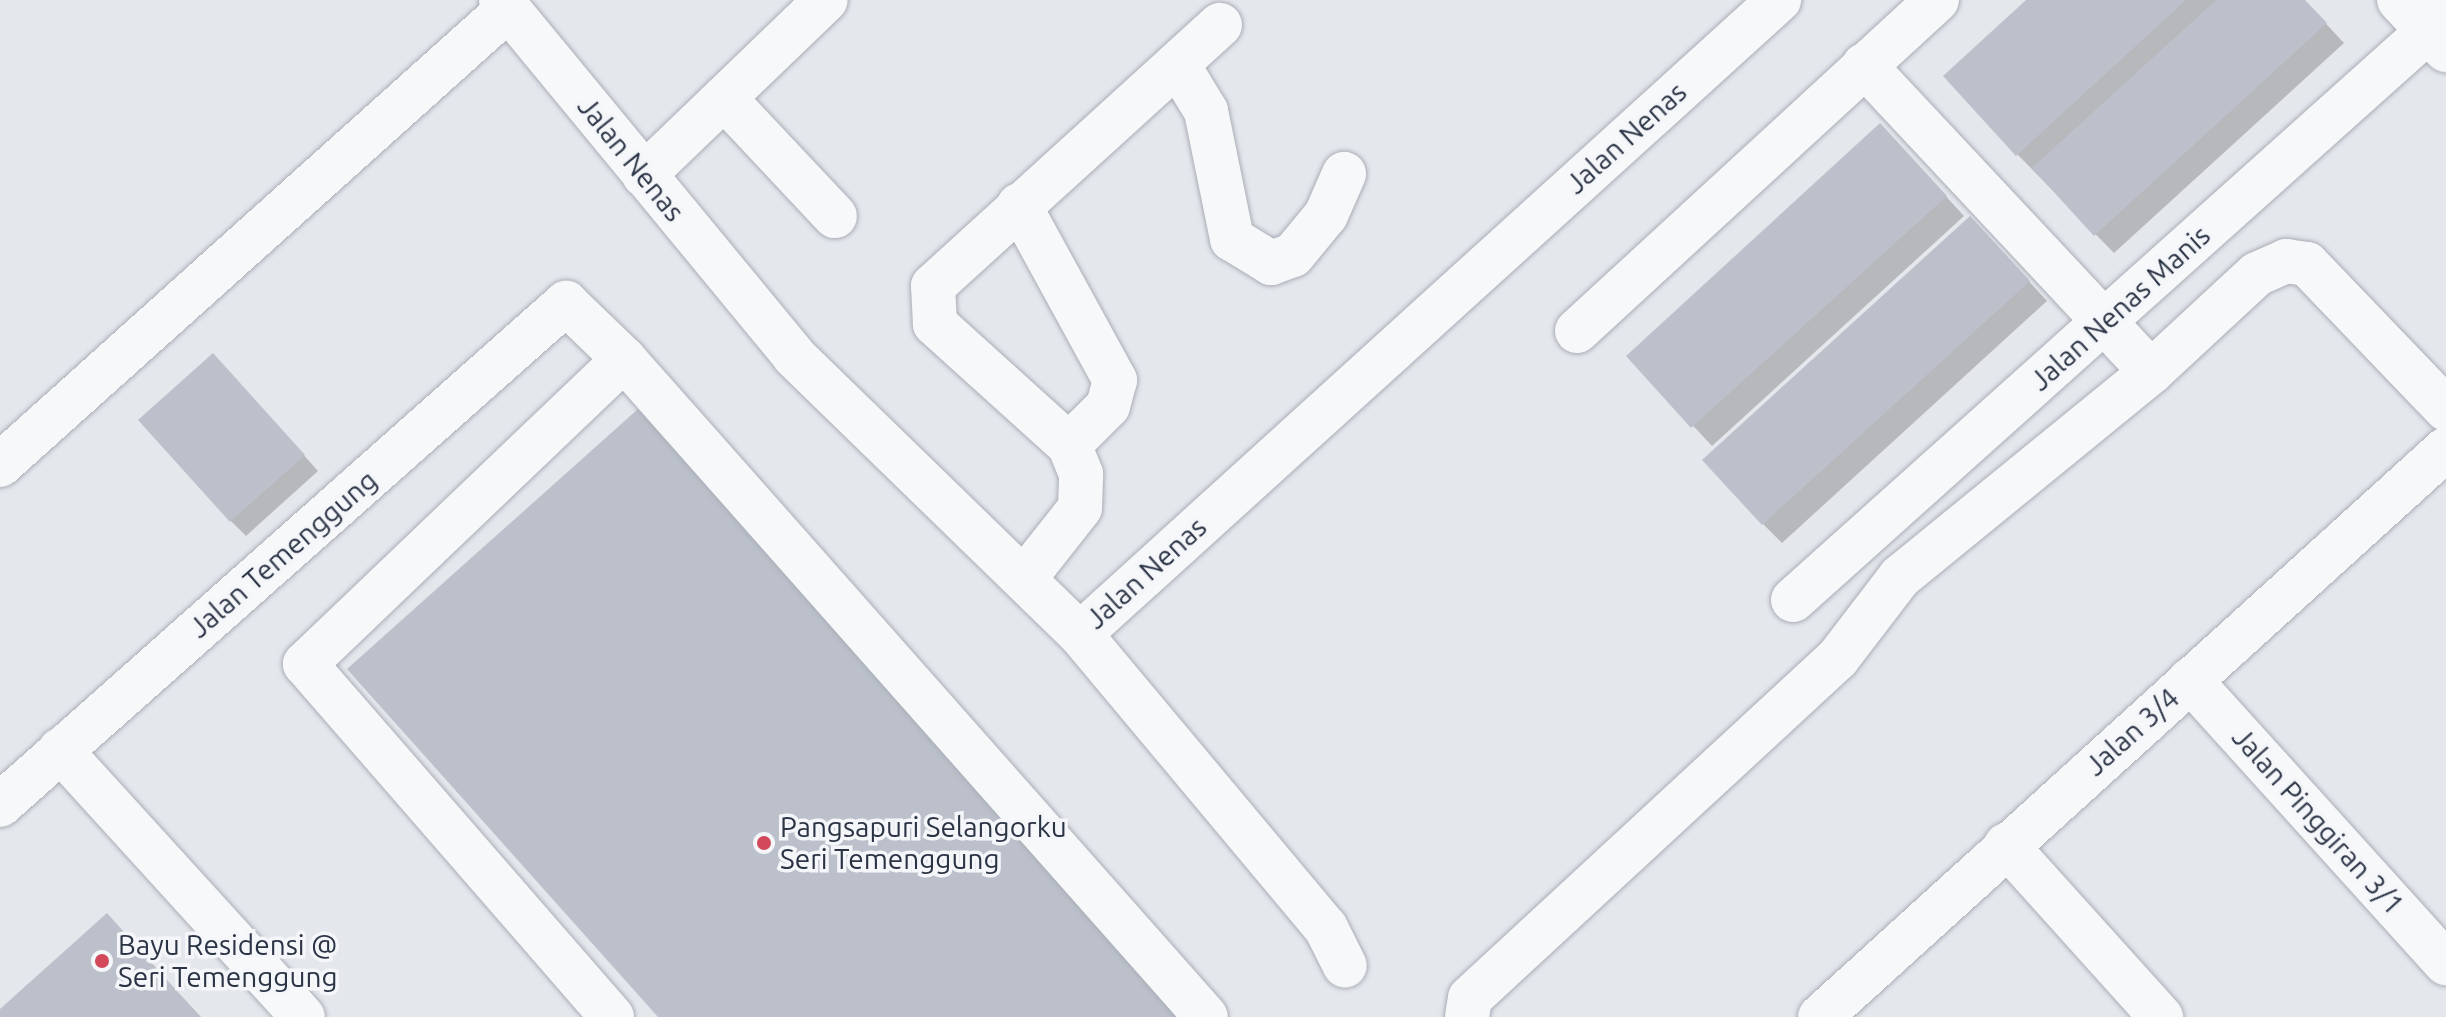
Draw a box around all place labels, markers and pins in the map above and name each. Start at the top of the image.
place label: Pangsapuri Selangorku Seri Temenggung [780,810,1067,876]
marker: Pangsapuri Selangorku Seri Temenggung [755,834,773,852]
place label: Bayu Residensi @ Seri Temenggung [118,928,338,994]
marker: Bayu Residensi @ Seri Temenggung [93,952,111,970]

